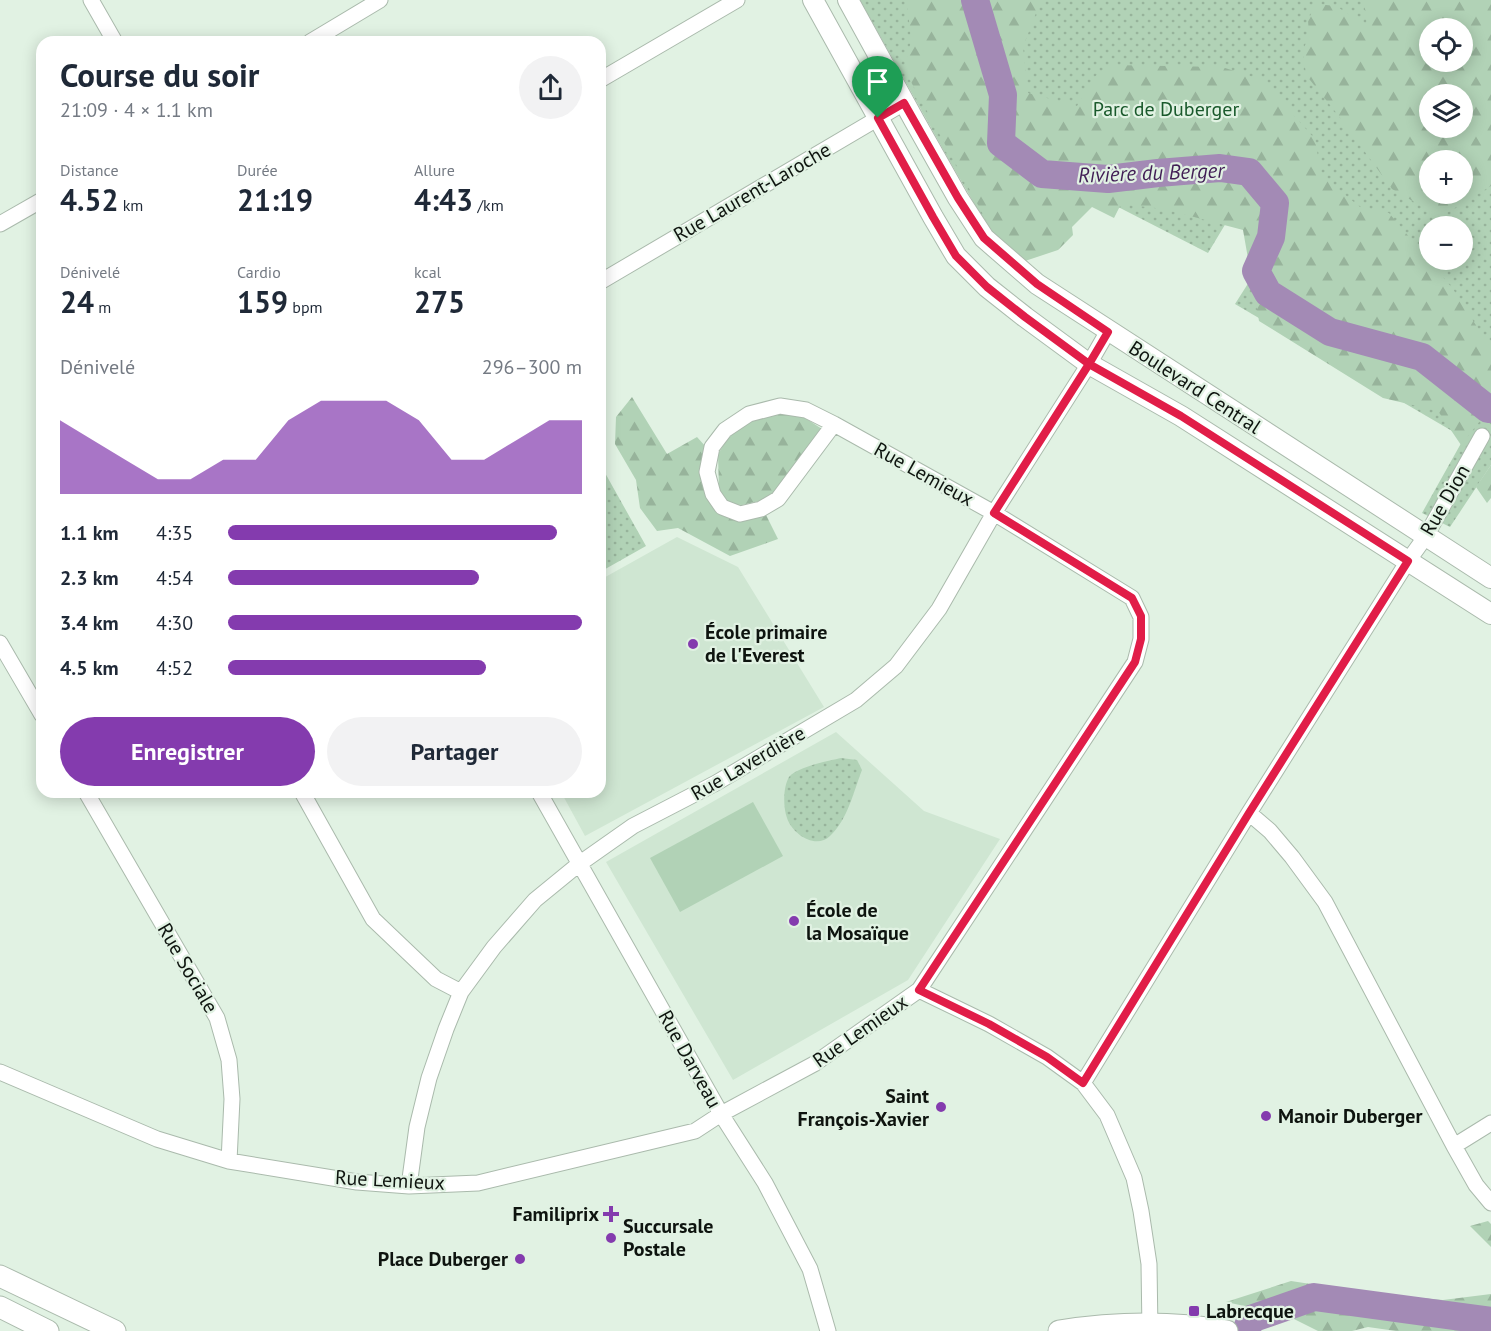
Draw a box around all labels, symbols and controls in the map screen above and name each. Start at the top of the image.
map controls [1419,18,1473,270]
button: locate [1419,18,1473,72]
text: Course du soir [60,53,259,96]
button: share [519,56,582,119]
pin [852,56,903,118]
icon: arrive [861,65,894,98]
button: layers [1419,84,1473,138]
park label: Parc de Duberger [1093,96,1240,122]
text: 21:09 · 4 × 1.1 km [60,97,213,123]
street label: Rue Laurent-Laroche [669,136,835,248]
button: + [1419,150,1473,204]
water label: Rivière du Berger [1077,156,1227,189]
text: Distance [60,160,119,180]
text: Durée [237,160,278,180]
text: Allure [414,160,455,180]
text: 4.52 [60,180,118,219]
text: 21:19 [237,180,313,219]
text: 4:43 [414,180,473,219]
text: km [118,195,143,215]
text: /km [473,195,504,215]
button: − [1419,216,1473,270]
text: Dénivelé [60,262,120,282]
text: Cardio [237,262,281,282]
text: kcal [414,262,441,282]
text: 24 [60,282,94,321]
text: 159 [237,282,288,321]
text: 275 [414,282,465,321]
text: m [94,297,111,317]
text: bpm [288,297,323,317]
street label: Boulevard Central [1124,335,1266,439]
text: Dénivelé [60,354,135,380]
text: 296–300 m [482,354,582,380]
street label: Rue Lemieux [870,436,978,512]
street label: Rue Dion [1414,460,1476,540]
text: 1.1 km [60,520,119,546]
text: 4:35 [156,520,193,546]
text: 2.3 km [60,565,119,591]
text: 4:54 [156,565,193,591]
text: 3.4 km [60,610,119,636]
text: 4:30 [156,610,193,636]
place label: École primaire de l'Everest [705,619,827,668]
marker: École primaire de l'Everest [686,637,700,651]
text: 4.5 km [60,655,119,681]
text: 4:52 [156,655,193,681]
button: Enregistrer [60,717,315,786]
button: Partager [327,717,582,786]
street label: Rue Laverdière [686,720,810,806]
place label: École de la Mosaïque [806,897,909,946]
marker: École de la Mosaïque [787,914,801,928]
street label: Rue Sociale [152,918,224,1018]
street label: Rue Lemieux [807,989,913,1073]
street label: Rue Darveau [652,1005,728,1113]
place label: Saint François-Xavier [798,1083,929,1132]
marker: Saint François-Xavier [934,1100,948,1114]
place label: Manoir Duberger [1278,1103,1423,1129]
marker: Manoir Duberger [1259,1109,1273,1123]
street label: Rue Lemieux [334,1164,446,1196]
place label: Familiprix [512,1201,599,1227]
marker: Familiprix [604,1207,618,1221]
place label: Succursale Postale [623,1213,714,1262]
marker: Succursale Postale [604,1231,618,1245]
place label: Place Duberger [378,1246,508,1272]
marker: Place Duberger [513,1252,527,1266]
place label: Labrecque [1206,1298,1294,1324]
marker: Labrecque [1187,1304,1201,1318]

